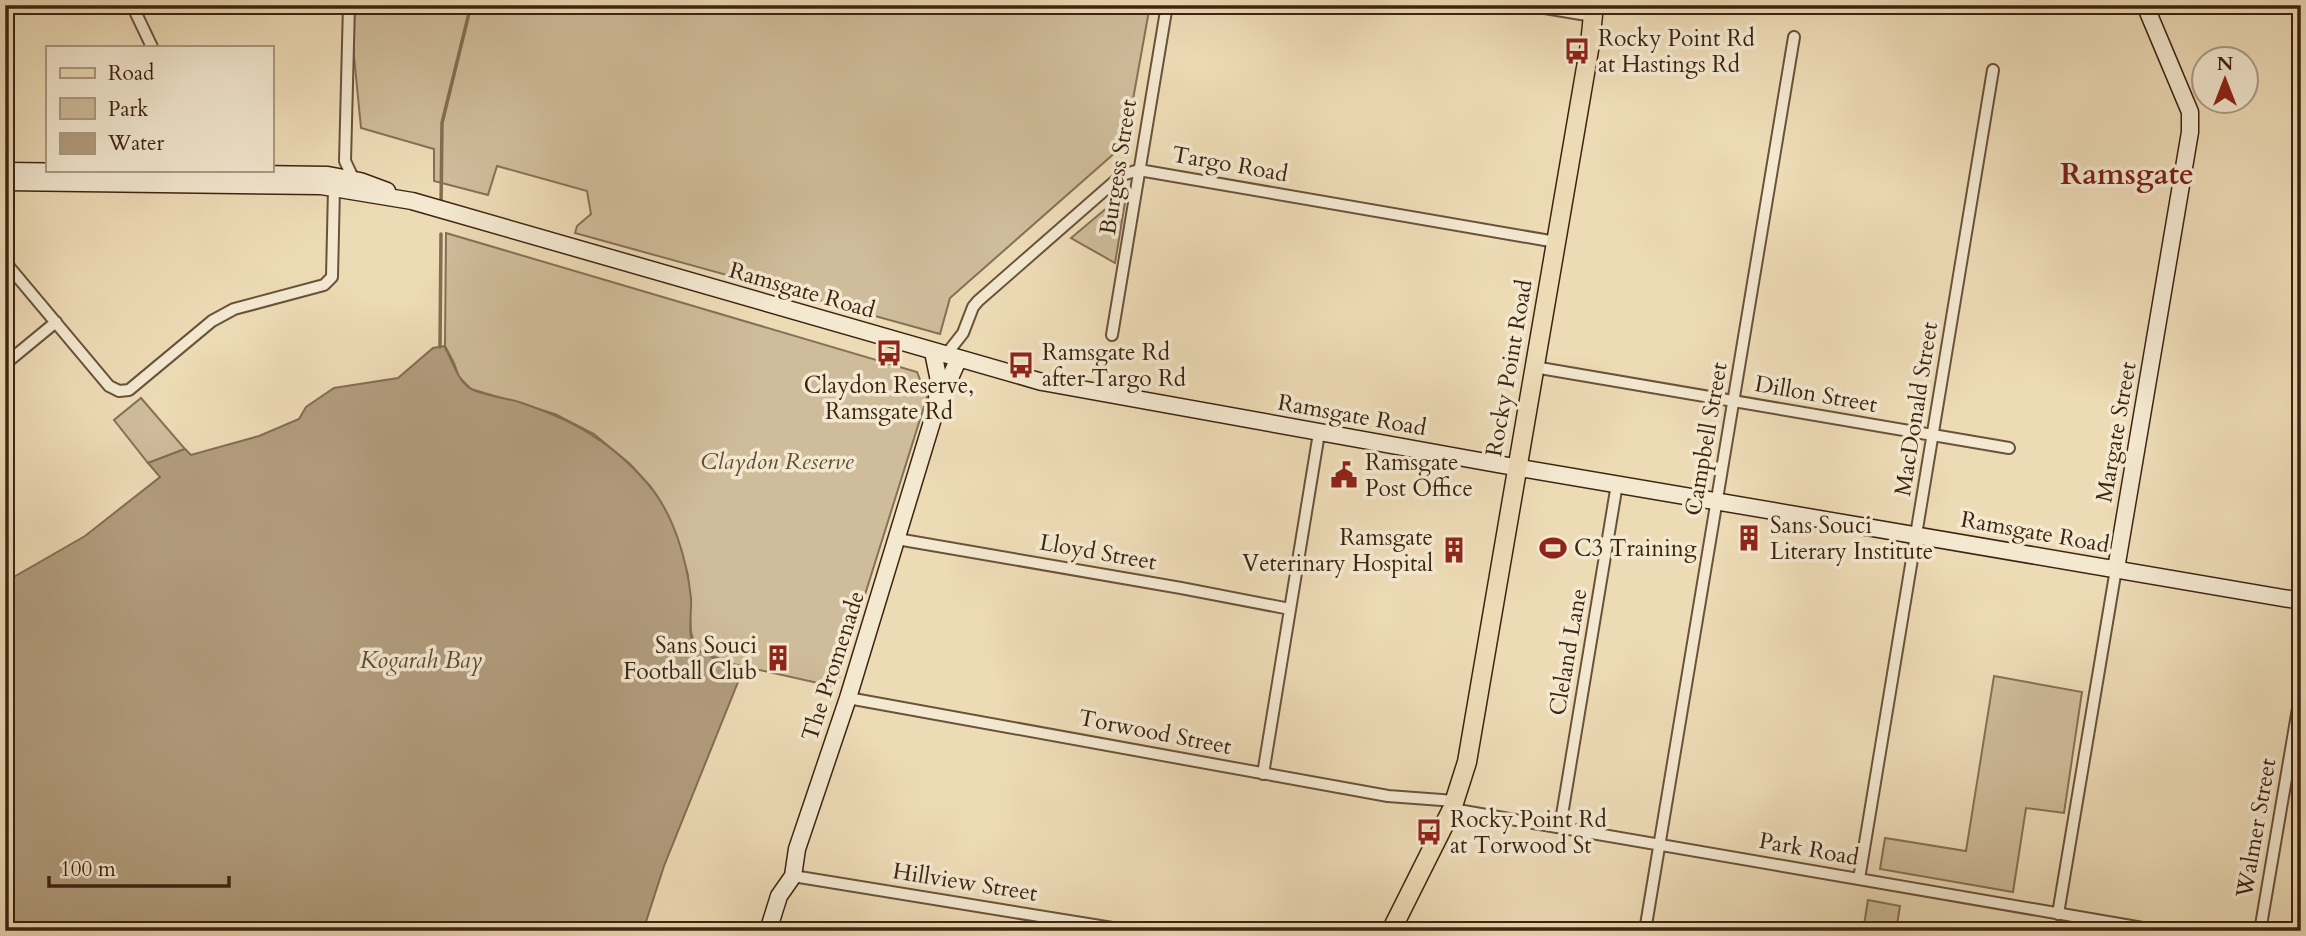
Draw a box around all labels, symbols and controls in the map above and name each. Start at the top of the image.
place label: Rocky Point Rd at Hastings Rd [1598,23,1755,80]
bus stop icon: Rocky Point Rd at Hastings Rd [1562,36,1592,66]
legend [46,46,273,172]
north arrow [2190,46,2260,116]
text: N [2217,51,2234,77]
text: Road [108,59,154,88]
text: Park [108,95,149,124]
street label: Burgess Street [1092,97,1144,237]
text: Water [107,129,164,158]
street label: Targo Road [1170,139,1291,190]
district label: Ramsgate [2060,154,2194,195]
street label: Ramsgate Road [725,254,879,326]
street label: Rocky Point Road [1478,276,1540,459]
street label: MacDonald Street [1887,320,1945,498]
place label: Ramsgate Rd after Targo Rd [1042,337,1187,394]
bus stop icon: Claydon Reserve, Ramsgate Rd [874,338,904,368]
bus stop icon: Ramsgate Rd after Targo Rd [1006,350,1036,380]
street label: Margate Street [2088,359,2144,505]
street label: Campbell Street [1677,360,1735,518]
street label: Dillon Street [1752,368,1880,420]
place label: Claydon Reserve, Ramsgate Rd [804,370,974,427]
street label: Ramsgate Road [1275,387,1429,443]
park label: Claydon Reserve [700,446,854,477]
place label: Ramsgate Post Office [1365,447,1473,504]
public building icon: Ramsgate Post Office [1329,460,1359,490]
street label: Ramsgate Road [1958,504,2112,560]
place label: Sans Souci Literary Institute [1770,510,1933,567]
place label: Ramsgate Veterinary Hospital [1242,522,1433,579]
building icon: Sans Souci Literary Institute [1734,523,1764,553]
street label: Lloyd Street [1037,526,1159,578]
sports icon: C3 Training [1538,533,1568,563]
place label: C3 Training [1574,533,1697,564]
building icon: Ramsgate Veterinary Hospital [1439,535,1469,565]
street label: Cleland Lane [1542,586,1594,718]
street label: The Promenade [794,587,872,745]
place label: Sans Souci Football Club [623,630,757,687]
building icon: Sans Souci Football Club [763,643,793,673]
water label: Kogarah Bay [360,644,483,677]
street label: Torwood Street [1076,702,1234,762]
street label: Walmer Street [2228,756,2284,901]
place label: Rocky Point Rd at Torwood St [1450,804,1607,861]
bus stop icon: Rocky Point Rd at Torwood St [1414,817,1444,847]
street label: Park Road [1757,825,1862,873]
scale bar [49,845,229,889]
text: 100 m [60,855,116,884]
street label: Hillview Street [891,855,1039,909]

